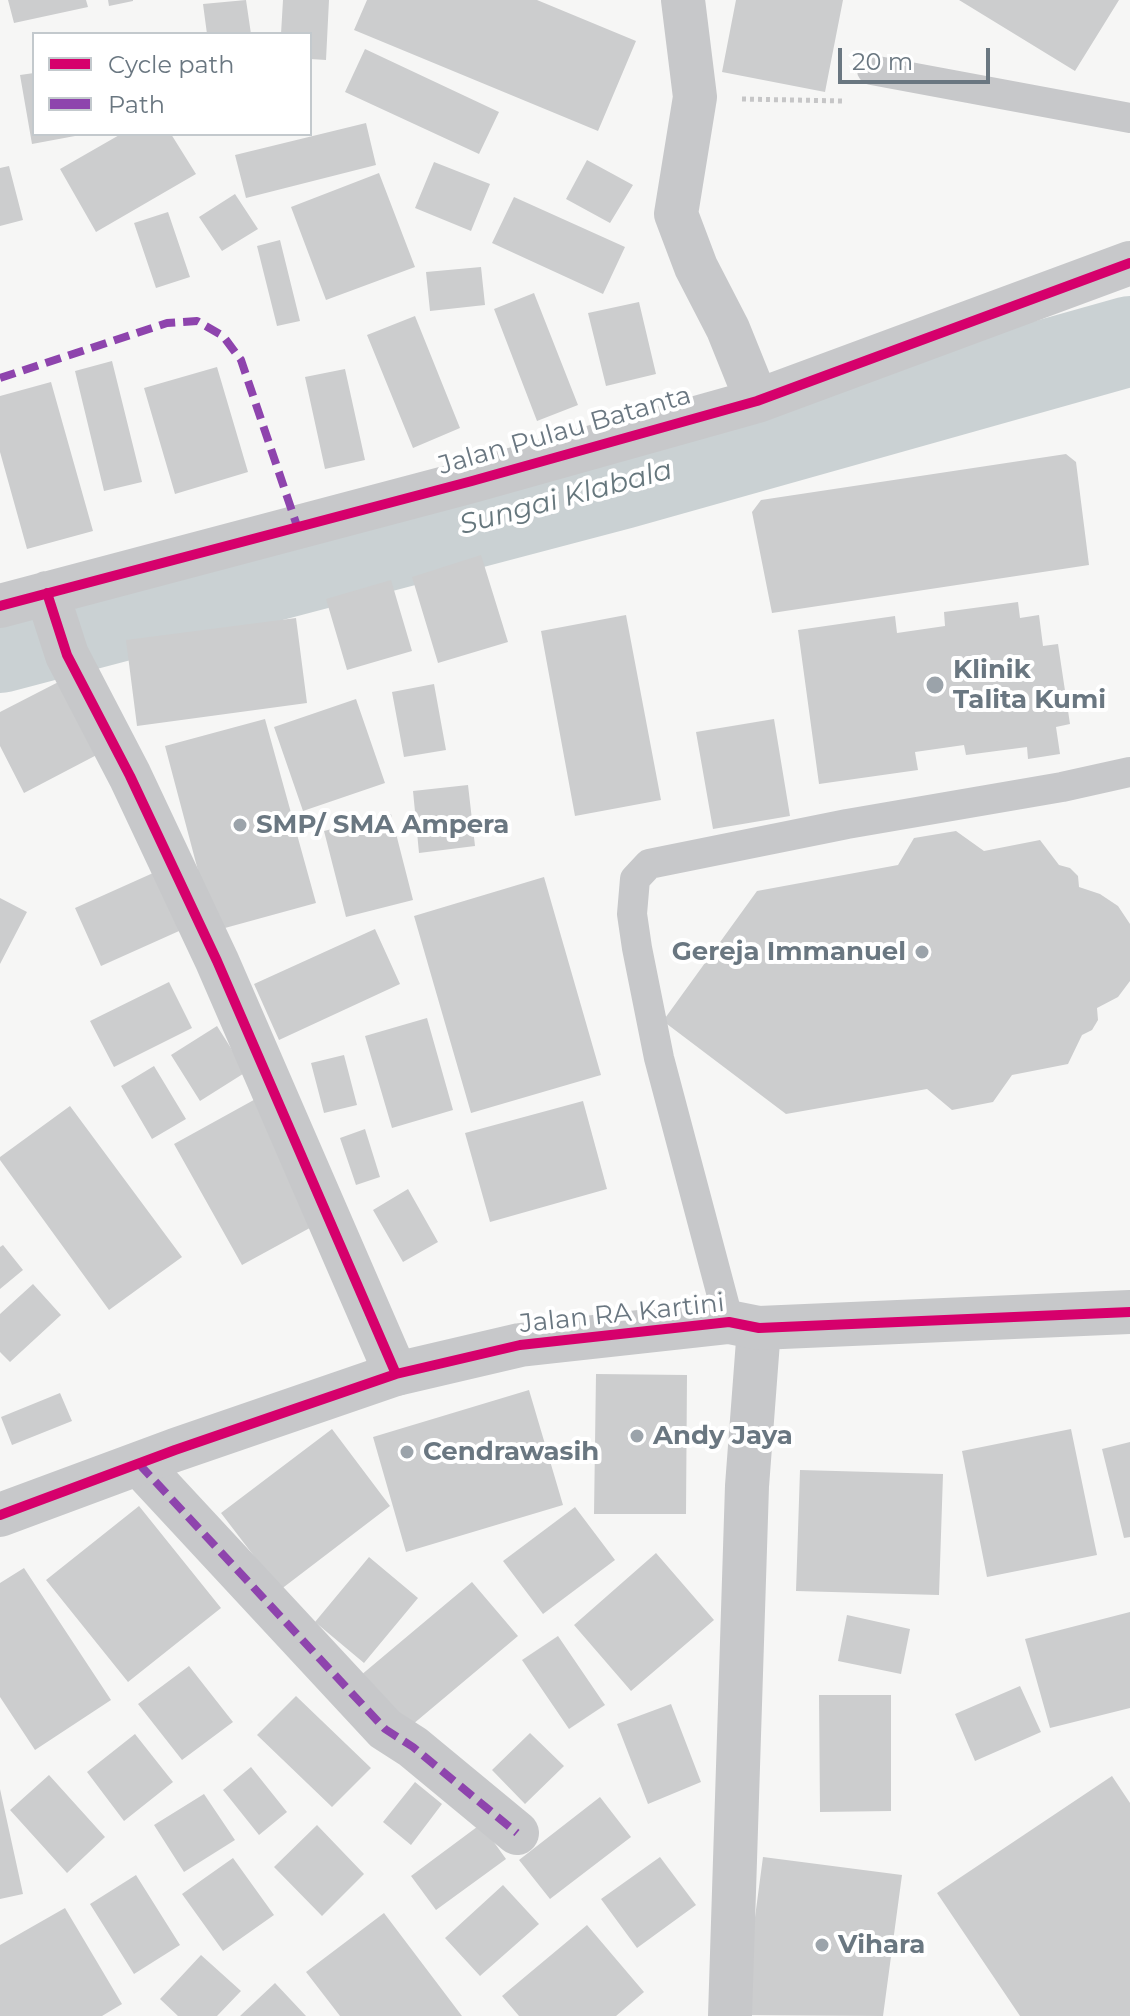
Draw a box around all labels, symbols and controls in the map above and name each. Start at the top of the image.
legend [32,32,312,136]
scale bar [842,32,994,82]
text: 20 m [852,47,913,76]
text: Cycle path [108,50,235,79]
text: Path [108,90,165,119]
street label: Jalan Pulau Batanta [435,380,695,482]
water label: Sungai Klabala [456,453,676,543]
place label: Klinik Talita Kumi [953,654,1106,716]
marker: Klinik Talita Kumi [924,674,946,696]
place label: SMP/ SMA Ampera [256,809,509,841]
marker: SMP/ SMA Ampera [231,816,249,834]
place label: Gereja Immanuel [672,936,906,968]
marker: Gereja Immanuel [913,943,931,961]
street label: Jalan RA Kartini [518,1288,726,1340]
place label: Andy Jaya [653,1420,793,1452]
marker: Andy Jaya [628,1427,646,1445]
place label: Cendrawasih [423,1436,599,1468]
marker: Cendrawasih [398,1443,416,1461]
place label: Vihara [838,1929,925,1961]
marker: Vihara [813,1936,831,1954]

